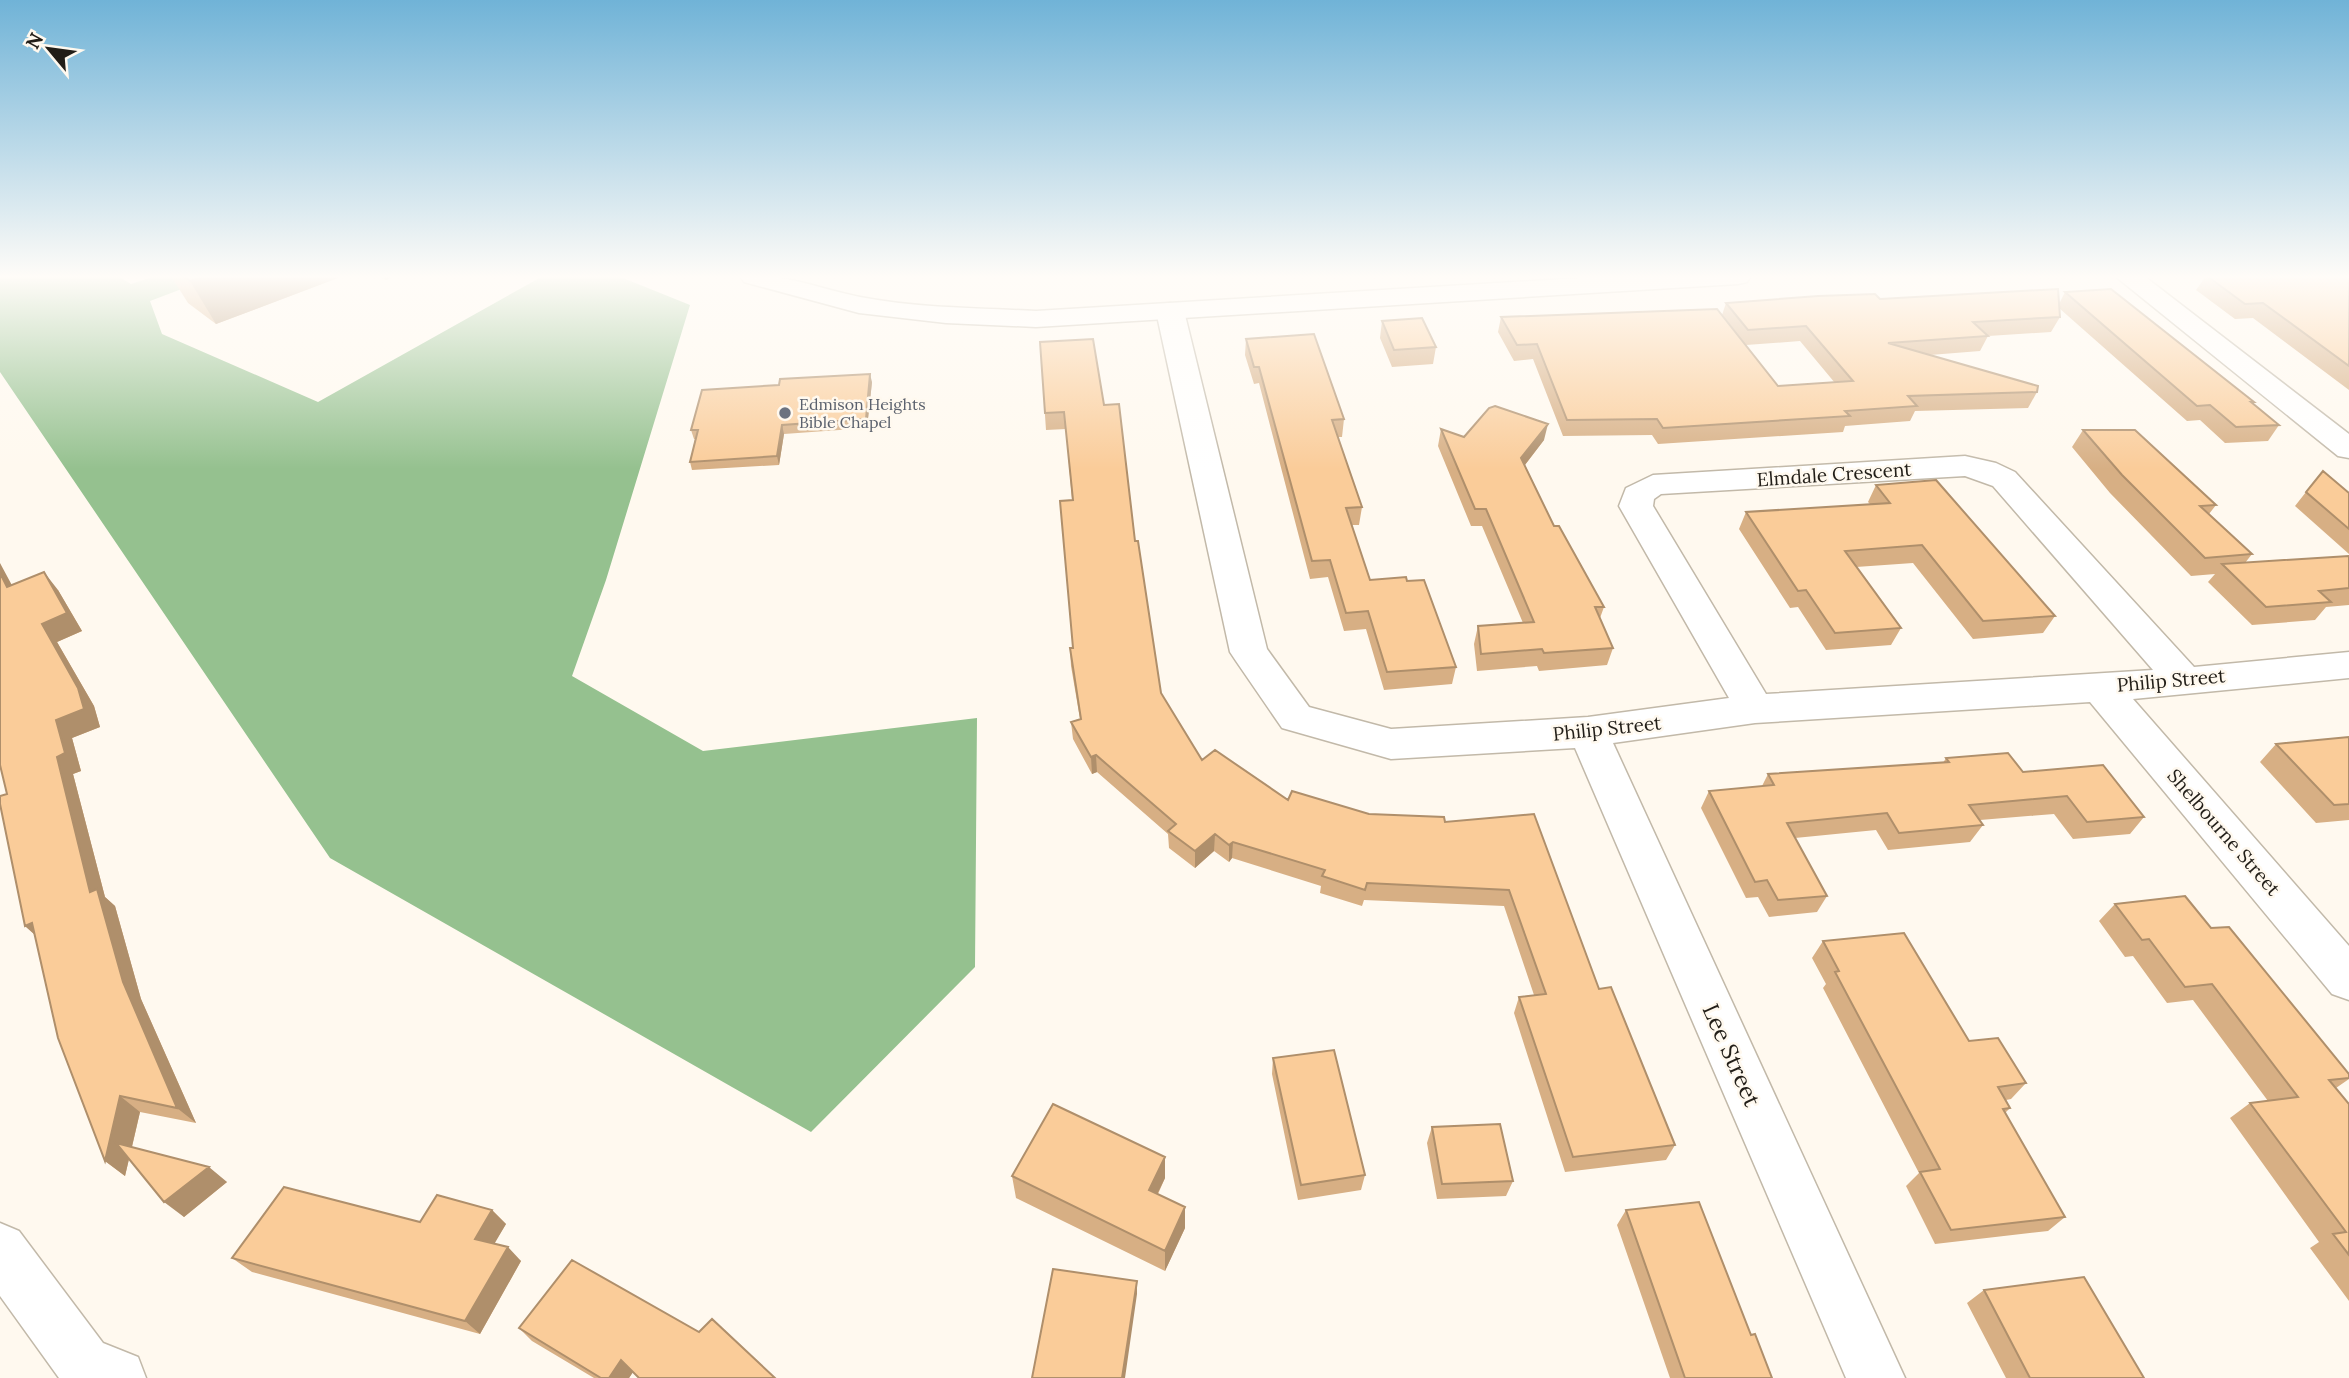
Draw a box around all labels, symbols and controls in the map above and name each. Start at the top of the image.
north arrow [14,14,84,84]
text: N [20,28,48,53]
place label: Edmison Heights Bible Chapel [799,394,926,432]
marker: Edmison Heights Bible Chapel [777,405,793,421]
street label: Elmdale Crescent [1756,457,1913,491]
street label: Philip Street [2116,663,2227,697]
street label: Philip Street [1552,710,1663,746]
street label: Shelbourne Street [2162,764,2286,901]
street label: Lee Street [1697,999,1768,1111]

